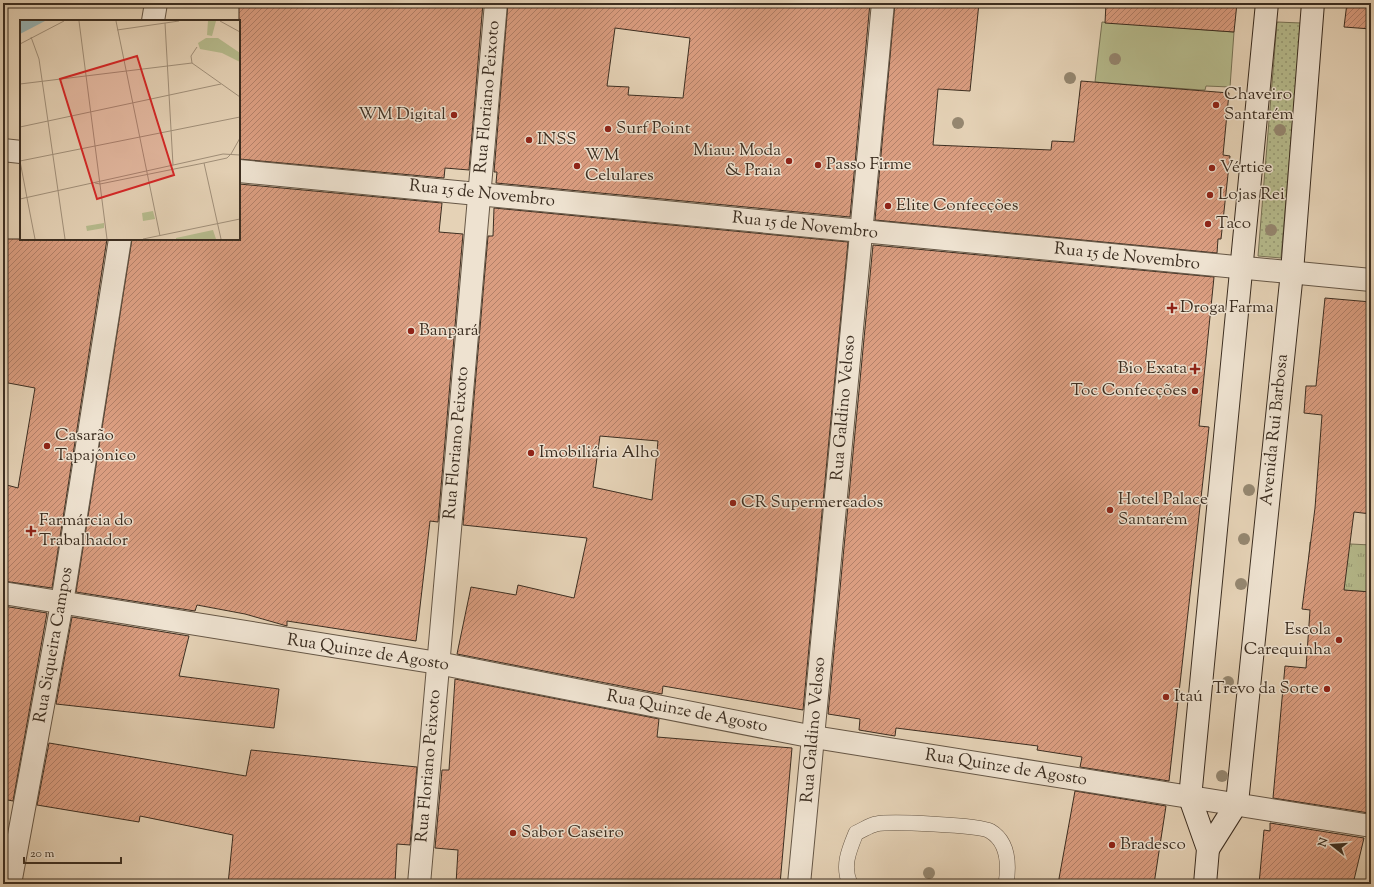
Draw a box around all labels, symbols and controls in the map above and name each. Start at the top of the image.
inset map [20,20,240,240]
street label: Rua Floriano Peixoto [469,20,507,174]
place label: Chaveiro Santarém [1224,83,1294,127]
marker: Chaveiro Santarém [1211,100,1221,110]
place label: WM Digital [358,103,446,127]
marker: WM Digital [449,110,459,120]
place label: Surf Point [616,117,691,141]
marker: Surf Point [603,124,613,134]
place label: INSS [537,128,576,152]
marker: INSS [524,135,534,145]
place label: Miau: Moda & Praia [693,139,781,183]
place label: WM Celulares [585,144,654,188]
place label: Passo Firme [826,153,912,177]
marker: Miau: Moda & Praia [784,156,794,166]
place label: Vértice [1220,156,1273,180]
marker: Passo Firme [813,160,823,170]
marker: WM Celulares [572,161,582,171]
marker: Vértice [1207,163,1217,173]
street label: Rua 15 de Novembro [408,174,556,214]
place label: Lojas Rei [1218,183,1285,207]
marker: Lojas Rei [1205,190,1215,200]
place label: Elite Confecções [896,194,1019,218]
marker: Elite Confecções [883,201,893,211]
street label: Rua 15 de Novembro [731,206,879,246]
place label: Taco [1216,212,1251,236]
marker: Taco [1203,219,1213,229]
street label: Rua 15 de Novembro [1053,237,1201,277]
place label: Droga Farma [1180,296,1274,320]
marker: Droga Farma [1167,303,1177,313]
place label: Banpará [419,319,479,343]
marker: Banpará [406,326,416,336]
street label: Rua Galdino Veloso [826,334,862,482]
street label: Avenida Rui Barbosa [1255,353,1295,507]
place label: Bio Exata [1118,357,1187,381]
marker: Bio Exata [1190,364,1200,374]
street label: Rua Floriano Peixoto [438,366,476,520]
place label: Toc Confecções [1071,379,1187,403]
marker: Toc Confecções [1190,386,1200,396]
place label: Casarão Tapajônico [55,424,136,468]
marker: Casarão Tapajônico [42,441,52,451]
place label: Imobiliária Alho [539,441,659,465]
marker: Imobiliária Alho [526,448,536,458]
place label: Hotel Palace Santarém [1118,488,1208,532]
place label: CR Supermercados [741,491,883,515]
marker: CR Supermercados [728,498,738,508]
marker: Hotel Palace Santarém [1105,505,1115,515]
place label: Farmárcia do Trabalhador [39,509,133,553]
marker: Farmárcia do Trabalhador [26,526,36,536]
street label: Rua Siqueira Campos [28,565,80,725]
place label: Escola Carequinha [1244,618,1331,662]
street label: Rua Quinze de Agosto [285,628,451,678]
marker: Escola Carequinha [1334,635,1344,645]
street label: Rua Galdino Veloso [796,656,832,804]
place label: Trevo da Sorte [1213,677,1319,701]
marker: Trevo da Sorte [1322,684,1332,694]
street label: Rua Quinze de Agosto [604,685,770,739]
place label: Itaú [1174,685,1203,709]
street label: Rua Floriano Peixoto [410,689,448,843]
marker: Itaú [1161,692,1171,702]
street label: Rua Quinze de Agosto [923,743,1089,793]
place label: Sabor Caseiro [521,821,624,845]
north arrow [1312,825,1352,865]
marker: Sabor Caseiro [508,828,518,838]
place label: Bradesco [1120,833,1186,857]
text: N [1314,836,1332,850]
scale bar [24,839,121,865]
marker: Bradesco [1107,840,1117,850]
text: 20 m [30,845,55,863]

